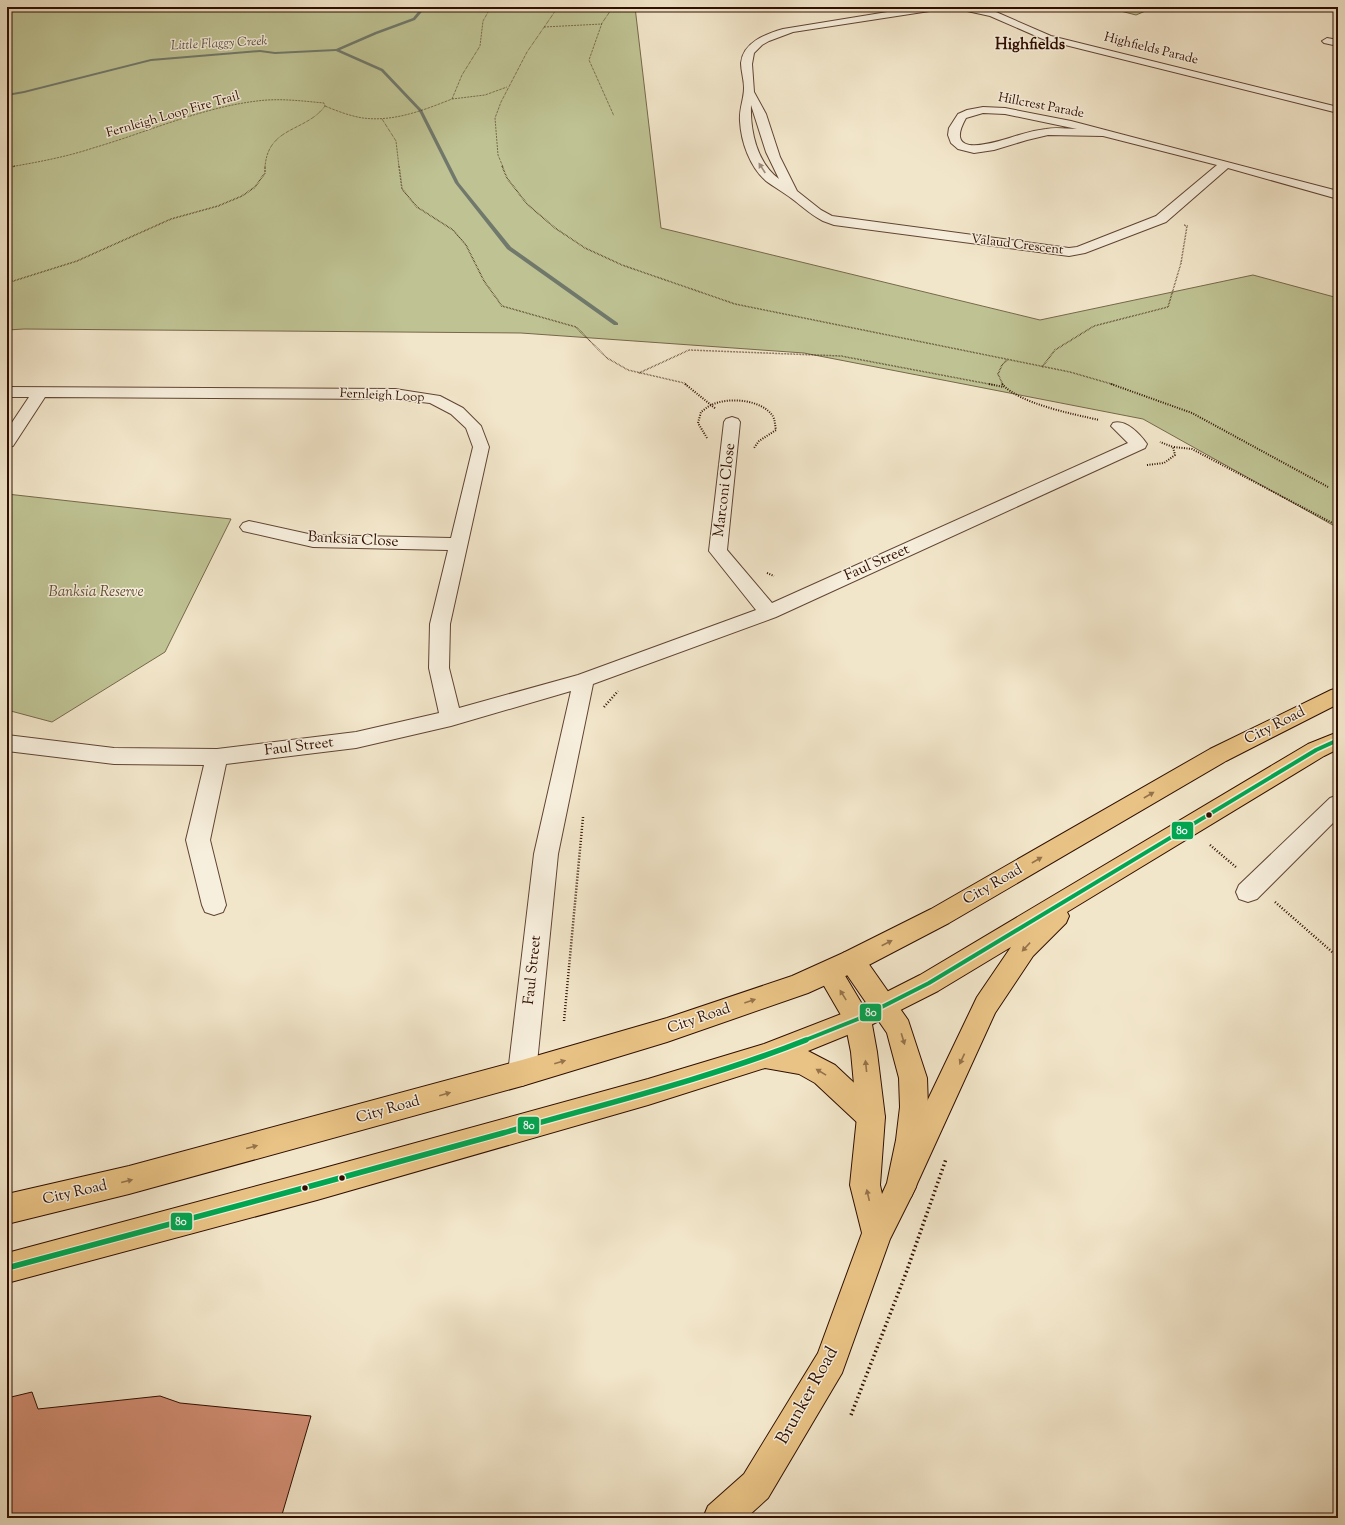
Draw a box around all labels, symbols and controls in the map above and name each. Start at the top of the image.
street label: Highfields Parade [1102,29,1200,69]
water label: Little Flaggy Creek [170,32,268,56]
district label: Highfields [995,34,1065,57]
street label: Fernleigh Loop Fire Trail [104,87,242,143]
street label: Hillcrest Parade [997,89,1085,123]
one-way arrow [758,163,766,173]
street label: Valaud Crescent [970,230,1065,260]
street label: Fernleigh Loop [339,385,425,407]
street label: Marconi Close [709,442,741,538]
street label: Banksia Close [307,527,399,553]
street label: Faul Street [841,539,913,587]
park label: Banksia Reserve [48,582,144,603]
street label: City Road [1241,702,1309,750]
street label: Faul Street [263,732,335,762]
one-way arrow [1143,791,1155,798]
unlabelled marker [1204,810,1214,820]
line badge: 80 [1171,821,1194,840]
text: 80 [1176,823,1188,839]
one-way arrow [1031,857,1043,864]
street label: City Road [959,859,1027,910]
street label: Faul Street [519,934,547,1006]
one-way arrow [881,940,892,947]
one-way arrow [1021,942,1031,952]
one-way arrow [840,989,847,1001]
street label: City Road [665,998,734,1040]
one-way arrow [745,998,757,1004]
line badge: 80 [859,1003,882,1022]
text: 80 [865,1005,877,1021]
one-way arrow [900,1033,906,1045]
one-way arrow [959,1053,965,1064]
one-way arrow [554,1059,566,1065]
one-way arrow [862,1060,869,1072]
one-way arrow [815,1069,827,1076]
street label: City Road [354,1091,423,1129]
one-way arrow [439,1091,452,1097]
line badge: 80 [517,1116,540,1135]
text: 80 [523,1118,535,1134]
one-way arrow [246,1144,259,1150]
unlabelled marker [337,1173,347,1183]
street label: City Road [41,1175,110,1211]
one-way arrow [121,1177,133,1183]
unlabelled marker [300,1183,310,1193]
one-way arrow [864,1189,870,1202]
line badge: 80 [170,1212,193,1231]
text: 80 [175,1214,187,1230]
street label: Brunker Road [770,1342,846,1450]

